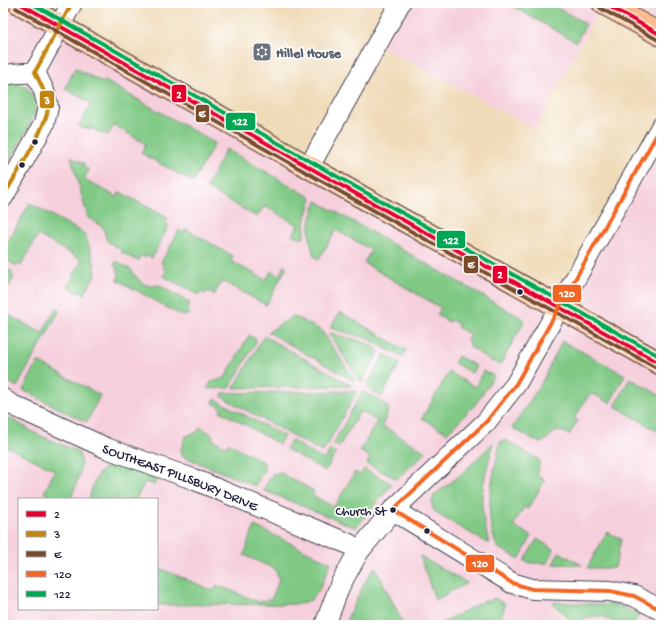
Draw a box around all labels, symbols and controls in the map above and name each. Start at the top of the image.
synagogue icon: Hillel House [251,41,273,63]
place label: Hillel House [276,46,342,63]
line badge: 2 [171,84,187,103]
line badge: 3 [39,90,55,109]
text: 2 [176,90,182,102]
text: 3 [43,96,50,108]
line badge: E [195,104,210,123]
text: E [198,109,207,121]
line badge: 122 [225,112,256,131]
text: 122 [231,117,248,129]
unlabelled marker [30,137,40,147]
unlabelled marker [17,160,27,170]
line badge: 122 [436,230,466,249]
text: 122 [442,236,459,248]
line badge: E [463,255,479,274]
text: E [467,260,476,272]
line badge: 2 [492,265,508,284]
text: 2 [497,270,503,282]
line badge: 120 [552,284,582,303]
unlabelled marker [515,287,525,297]
text: 120 [558,289,576,301]
street label: SOUTHEAST PILLSBURY DRIVE [100,441,261,517]
legend [18,498,158,610]
place label: Church St [335,505,388,520]
marker: Church St [388,505,398,515]
text: 2 [54,509,60,523]
unlabelled marker [422,526,432,536]
text: 3 [53,529,60,543]
text: E [54,549,62,563]
line badge: 120 [465,554,495,573]
text: 120 [471,559,489,571]
text: 120 [53,569,72,583]
text: 122 [53,589,71,603]

